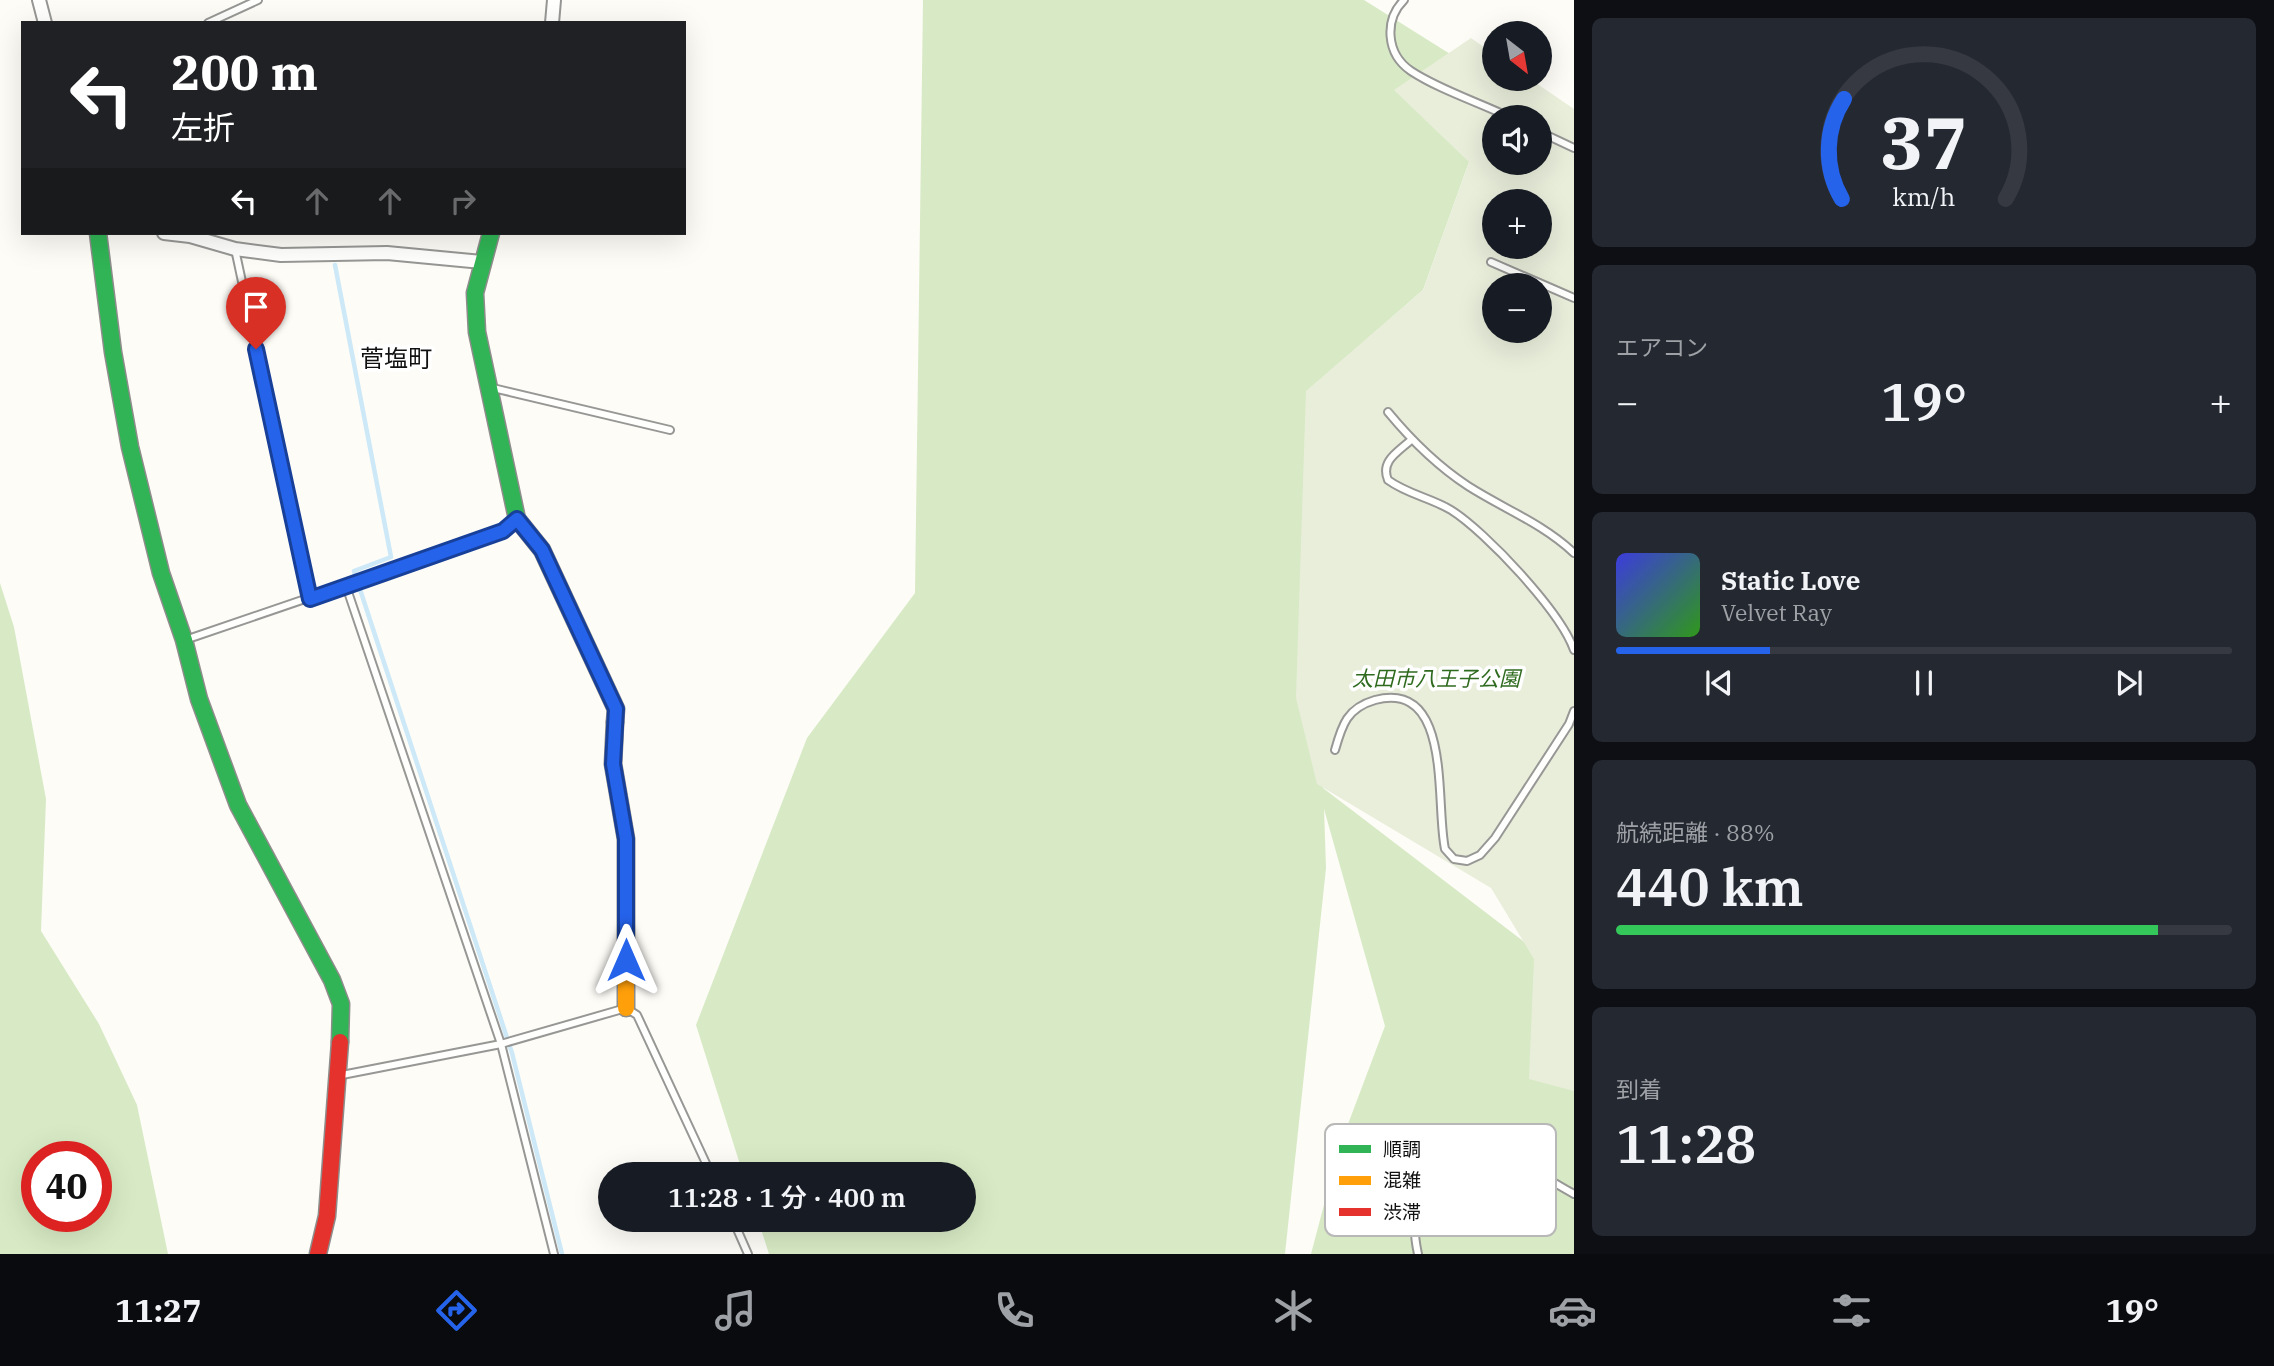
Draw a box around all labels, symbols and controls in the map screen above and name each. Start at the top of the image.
north arrow [1482,21,1552,91]
map controls [1482,21,1552,343]
text: 200 m [171,40,318,103]
icon: left [56,49,147,140]
text: 37 [1880,94,1968,189]
button: sound [1482,105,1552,175]
text: 左折 [171,106,235,148]
text: km/h [1892,179,1956,212]
icon: left [225,182,263,220]
icon: ahead [298,182,336,220]
icon: ahead [371,182,409,220]
icon: right [444,182,482,220]
button: + [1482,189,1552,259]
button: − [1482,273,1552,343]
pin [226,277,286,349]
icon: arrive [237,288,275,326]
text: エアコン [1616,332,1708,362]
district label: 菅塩町 [360,342,432,374]
text: 19° [1881,368,1967,435]
text: − [1616,377,1639,426]
text: + [2209,377,2232,426]
text: Static Love [1721,563,1860,597]
text: Velvet Ray [1721,597,1832,627]
park label: 太田市八王子公園 [1352,664,1523,692]
icon: previous [1700,664,1738,702]
icon: pause [1905,664,1943,702]
icon: next [2110,664,2148,702]
text: 航続距離 · 88% [1616,817,1775,847]
text: 440 km [1616,853,1804,920]
position arrow [589,923,663,997]
text: 到着 [1616,1074,1662,1104]
text: 11:28 [1616,1110,1756,1177]
legend [1325,1124,1556,1236]
text: 順調 [1383,1137,1421,1161]
speed limit sign: 40 [21,1141,112,1232]
text: 混雑 [1383,1168,1421,1192]
text: 11:28 · 1 分 · 400 m [668,1180,906,1214]
text: 渋滞 [1383,1200,1421,1224]
icon: directions [432,1286,481,1335]
icon: music [711,1286,760,1335]
icon: phone [990,1286,1039,1335]
icon: climate [1269,1286,1318,1335]
icon: car [1548,1286,1597,1335]
icon: filters [1827,1286,1876,1335]
text: 11:27 [115,1289,202,1331]
text: 19° [2106,1289,2159,1331]

